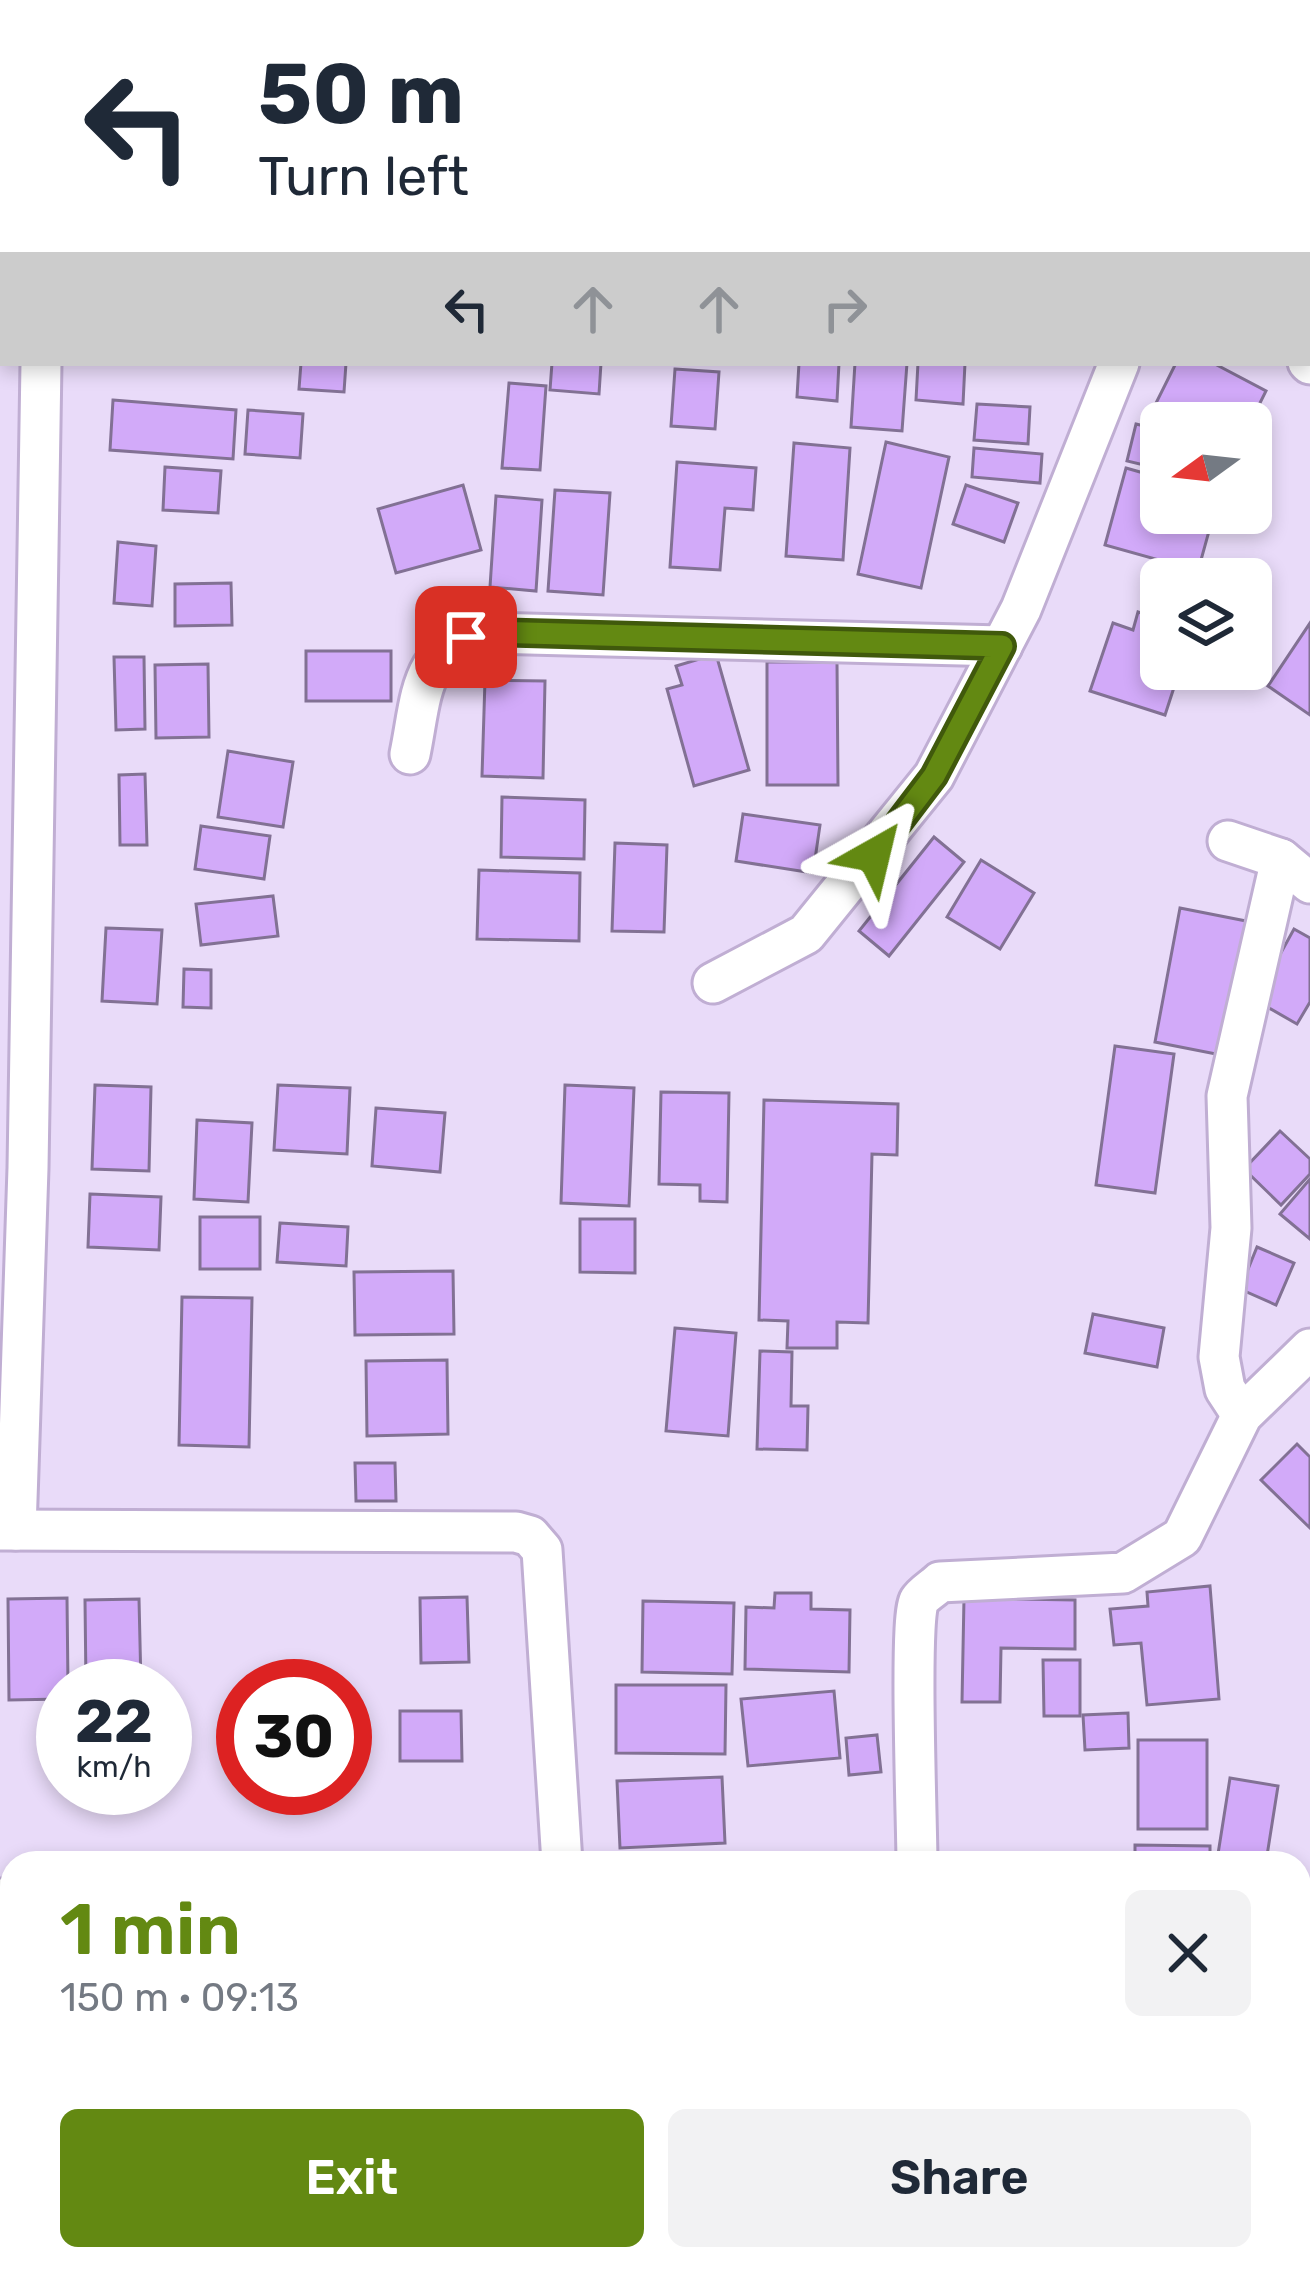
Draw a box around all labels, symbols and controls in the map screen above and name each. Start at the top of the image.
text: 50 m [258,44,464,144]
icon: left [60,48,216,204]
text: Turn left [258,145,469,209]
icon: left [434,276,500,342]
icon: ahead [560,276,626,342]
icon: ahead [686,276,752,342]
icon: right [812,276,878,342]
north arrow [1140,402,1272,534]
map controls [1140,402,1272,690]
button: layers [1140,558,1272,690]
pin [415,586,517,688]
icon: arrive [433,604,499,670]
position arrow [811,792,937,918]
speed limit sign: 30 [216,1659,372,1815]
text: 22 [75,1686,153,1757]
text: km/h [77,1749,151,1785]
text: 1 min [60,1887,241,1972]
button: close [1125,1890,1251,2016]
text: 150 m · 09:13 [60,1975,299,2021]
button: Exit [60,2109,644,2247]
button: Share [668,2109,1251,2247]

